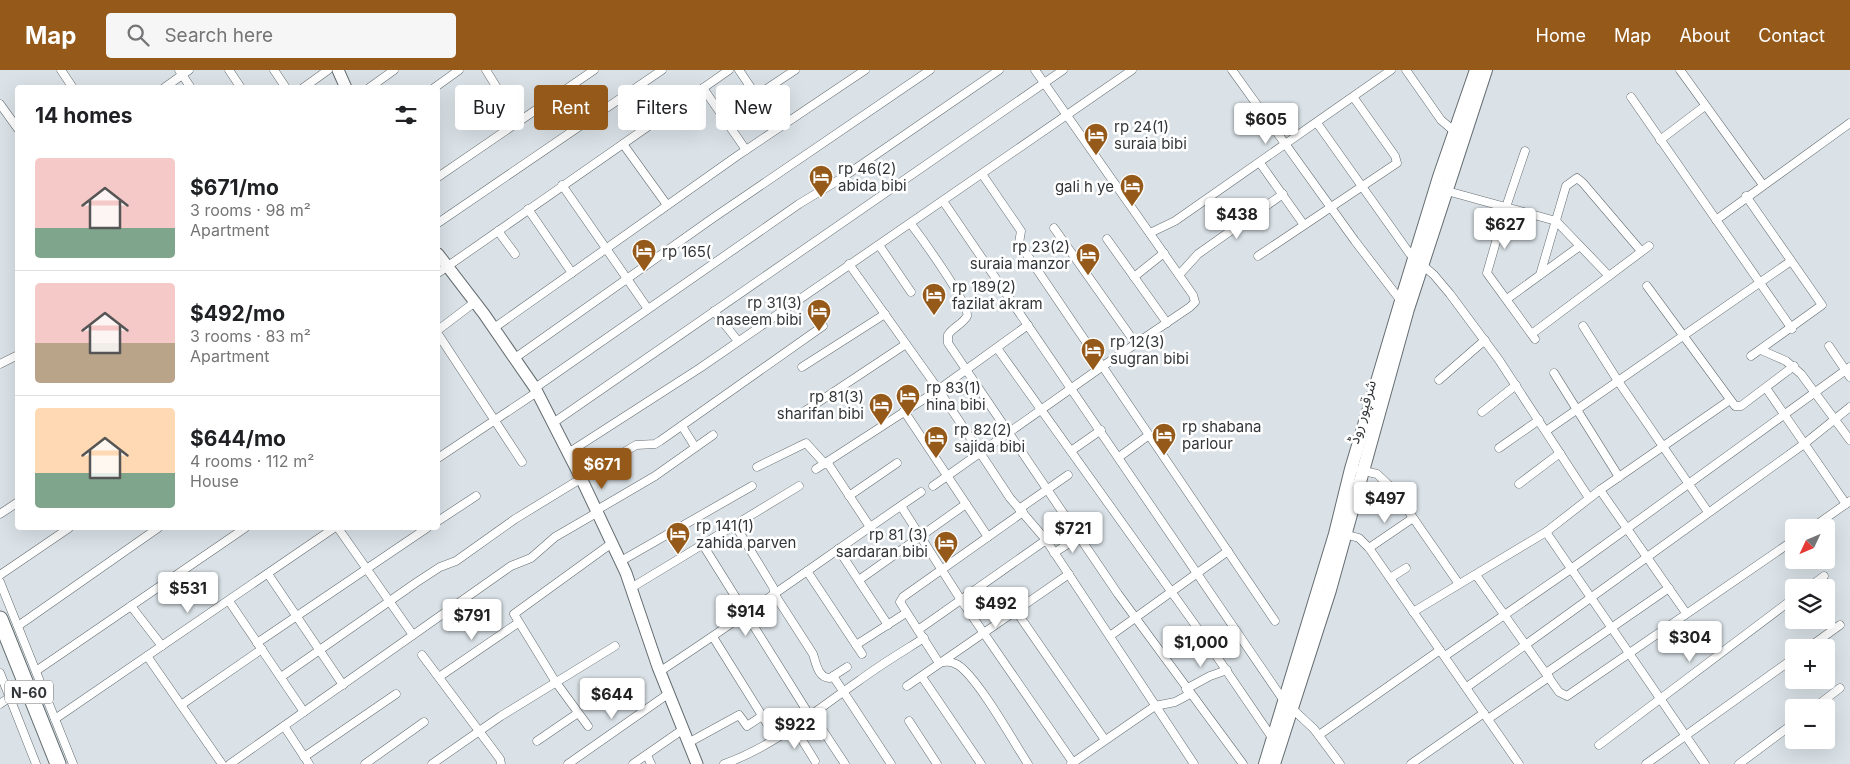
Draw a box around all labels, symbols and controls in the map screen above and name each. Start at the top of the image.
search box [106,13,456,58]
text: Map [25,21,76,50]
icon: search [124,21,152,49]
text: Search here [164,24,273,47]
text: Home [1536,25,1586,46]
text: Map [1614,25,1651,46]
text: About [1679,25,1730,46]
text: Contact [1758,25,1825,46]
chip: Buy [455,85,524,130]
chip: Rent [534,85,608,130]
chip: Filters [618,85,706,130]
chip: New [716,85,790,130]
icon: filters [392,101,420,129]
pin: $605 [1236,102,1296,145]
text: 14 homes [35,103,133,128]
text: $605 [1245,109,1287,129]
place label: rp 24(1) suraia bibi [1114,117,1187,153]
hotel icon: rp 24(1) suraia bibi [1083,122,1109,156]
place label: rp 46(2) abida bibi [838,159,907,195]
hotel icon: rp 46(2) abida bibi [808,164,834,198]
hotel icon: gali h ye [1119,173,1145,207]
text: $671/mo [190,175,279,200]
place label: gali h ye [1055,177,1114,196]
icon: home [75,178,135,238]
pin: $438 [1207,198,1267,240]
text: 3 rooms · 98 m² [190,200,311,220]
text: $438 [1216,204,1258,224]
pin: $627 [1475,208,1535,250]
text: $627 [1485,214,1525,234]
text: Apartment [190,220,270,240]
place label: rp 23(2) suraia manzor [970,237,1070,273]
hotel icon: rp 165( [631,238,657,272]
place label: rp 165( [662,242,711,261]
hotel icon: rp 23(2) suraia manzor [1075,242,1101,276]
place label: rp 189(2) fazilat akram [952,277,1043,313]
hotel icon: rp 189(2) fazilat akram [921,282,947,316]
place label: rp 31(3) naseem bibi [716,293,802,329]
hotel icon: rp 31(3) naseem bibi [806,298,832,332]
text: $492/mo [190,301,285,326]
icon: home [75,303,135,363]
text: 3 rooms · 83 m² [190,326,311,346]
place label: rp 12(3) sugran bibi [1110,332,1189,368]
hotel icon: rp 12(3) sugran bibi [1080,337,1106,371]
text: Apartment [190,346,270,366]
place label: rp 83(1) hina bibi [926,378,986,414]
street label: شرقپور روڈ [1344,378,1381,447]
hotel icon: rp 83(1) hina bibi [895,383,921,417]
place label: rp 81(3) sharifan bibi [777,387,864,423]
hotel icon: rp 81(3) sharifan bibi [868,392,894,426]
place label: rp shabana parlour [1182,417,1262,453]
place label: rp 82(2) sajida bibi [954,420,1025,456]
hotel icon: rp shabana parlour [1151,422,1177,456]
hotel icon: rp 82(2) sajida bibi [923,425,949,459]
text: $644/mo [190,426,286,451]
icon: home [75,428,135,488]
pin: $671 [572,448,632,490]
text: 4 rooms · 112 m² [190,451,314,471]
text: $671 [583,454,621,474]
text: House [190,471,239,491]
pin: $497 [1355,482,1415,524]
text: $497 [1365,488,1405,508]
pin: $721 [1043,512,1103,554]
place label: rp 141(1) zahida parven [696,516,796,552]
text: $721 [1055,518,1091,538]
north arrow [1785,519,1835,569]
map controls [1785,519,1835,749]
hotel icon: rp 141(1) zahida parven [665,521,691,555]
place label: rp 81 (3) sardaran bibi [836,525,928,561]
hotel icon: rp 81 (3) sardaran bibi [933,530,959,564]
pin: $531 [158,572,218,614]
text: $531 [169,578,207,598]
button: layers [1785,579,1835,629]
pin: $492 [966,586,1026,629]
text: $492 [975,593,1017,613]
pin: $914 [716,594,776,637]
pin: $791 [442,598,502,641]
text: $914 [727,601,765,621]
text: $791 [454,605,490,625]
pin: $304 [1660,620,1720,663]
pin: $1,000 [1160,626,1242,668]
text: $304 [1669,627,1711,647]
text: $1,000 [1174,632,1228,652]
button: + [1785,639,1835,689]
pin: $644 [582,678,642,720]
road number: N-60 [5,680,53,704]
text: $644 [591,684,633,704]
button: − [1785,699,1835,749]
pin: $922 [765,708,825,750]
text: $922 [774,714,816,734]

